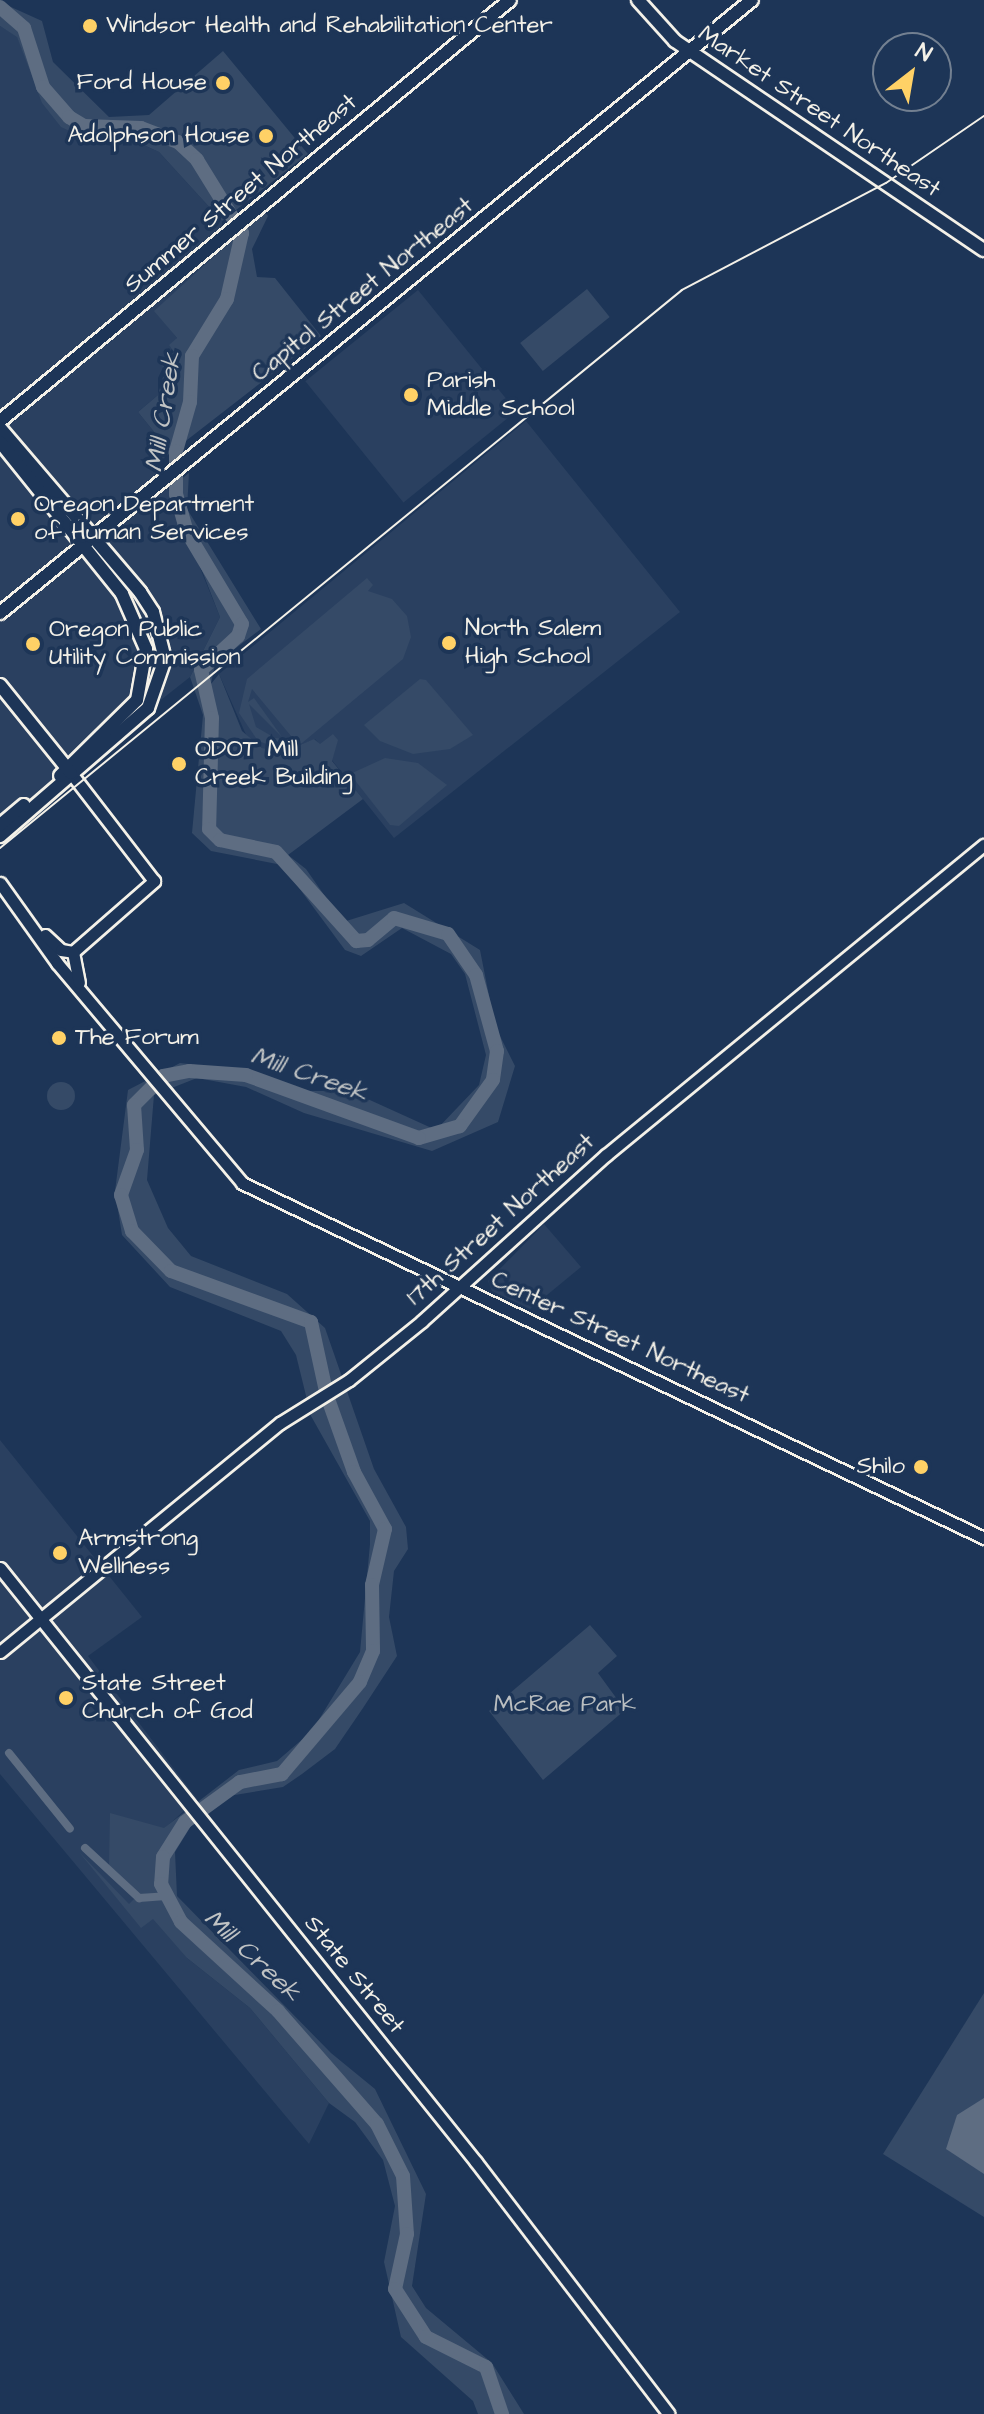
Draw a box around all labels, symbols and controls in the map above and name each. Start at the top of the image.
place label: Windsor Health and Rehabilitation Center [106,12,553,40]
marker: Windsor Health and Rehabilitation Center [81,17,99,35]
street label: Market Street Northeast [692,20,946,204]
north arrow [872,32,952,112]
place label: Ford House [76,69,207,97]
marker: Ford House [214,74,232,92]
street label: Summer Street Northeast [119,88,363,300]
place label: Adolphson House [67,122,250,150]
marker: Adolphson House [257,127,275,145]
street label: Capitol Street Northeast [246,192,480,388]
water label: Mill Creek [139,350,189,474]
place label: Parish Middle School [427,367,575,423]
marker: Parish Middle School [402,386,420,404]
place label: Oregon Department of Human Services [34,491,254,547]
marker: Oregon Department of Human Services [9,510,27,528]
place label: North Salem High School [465,615,601,671]
place label: Oregon Public Utility Commission [49,616,240,672]
marker: North Salem High School [440,634,458,652]
marker: Oregon Public Utility Commission [24,635,42,653]
place label: ODOT Mill Creek Building [195,736,353,792]
marker: ODOT Mill Creek Building [170,755,188,773]
place label: The Forum [75,1024,199,1052]
marker: The Forum [50,1029,68,1047]
water label: Mill Creek [247,1041,371,1109]
street label: 17th Street Northeast [401,1128,601,1312]
street label: Center Street Northeast [486,1265,754,1411]
place label: Shilo [857,1453,905,1481]
marker: Shilo [912,1458,930,1476]
place label: Armstrong Wellness [78,1525,198,1581]
marker: Armstrong Wellness [49,1542,71,1564]
place label: State Street Church of God [82,1670,253,1726]
marker: State Street Church of God [57,1689,75,1707]
park label: McRae Park [494,1691,636,1719]
water label: Mill Creek [197,1903,307,2009]
street label: State Street [298,1910,410,2040]

